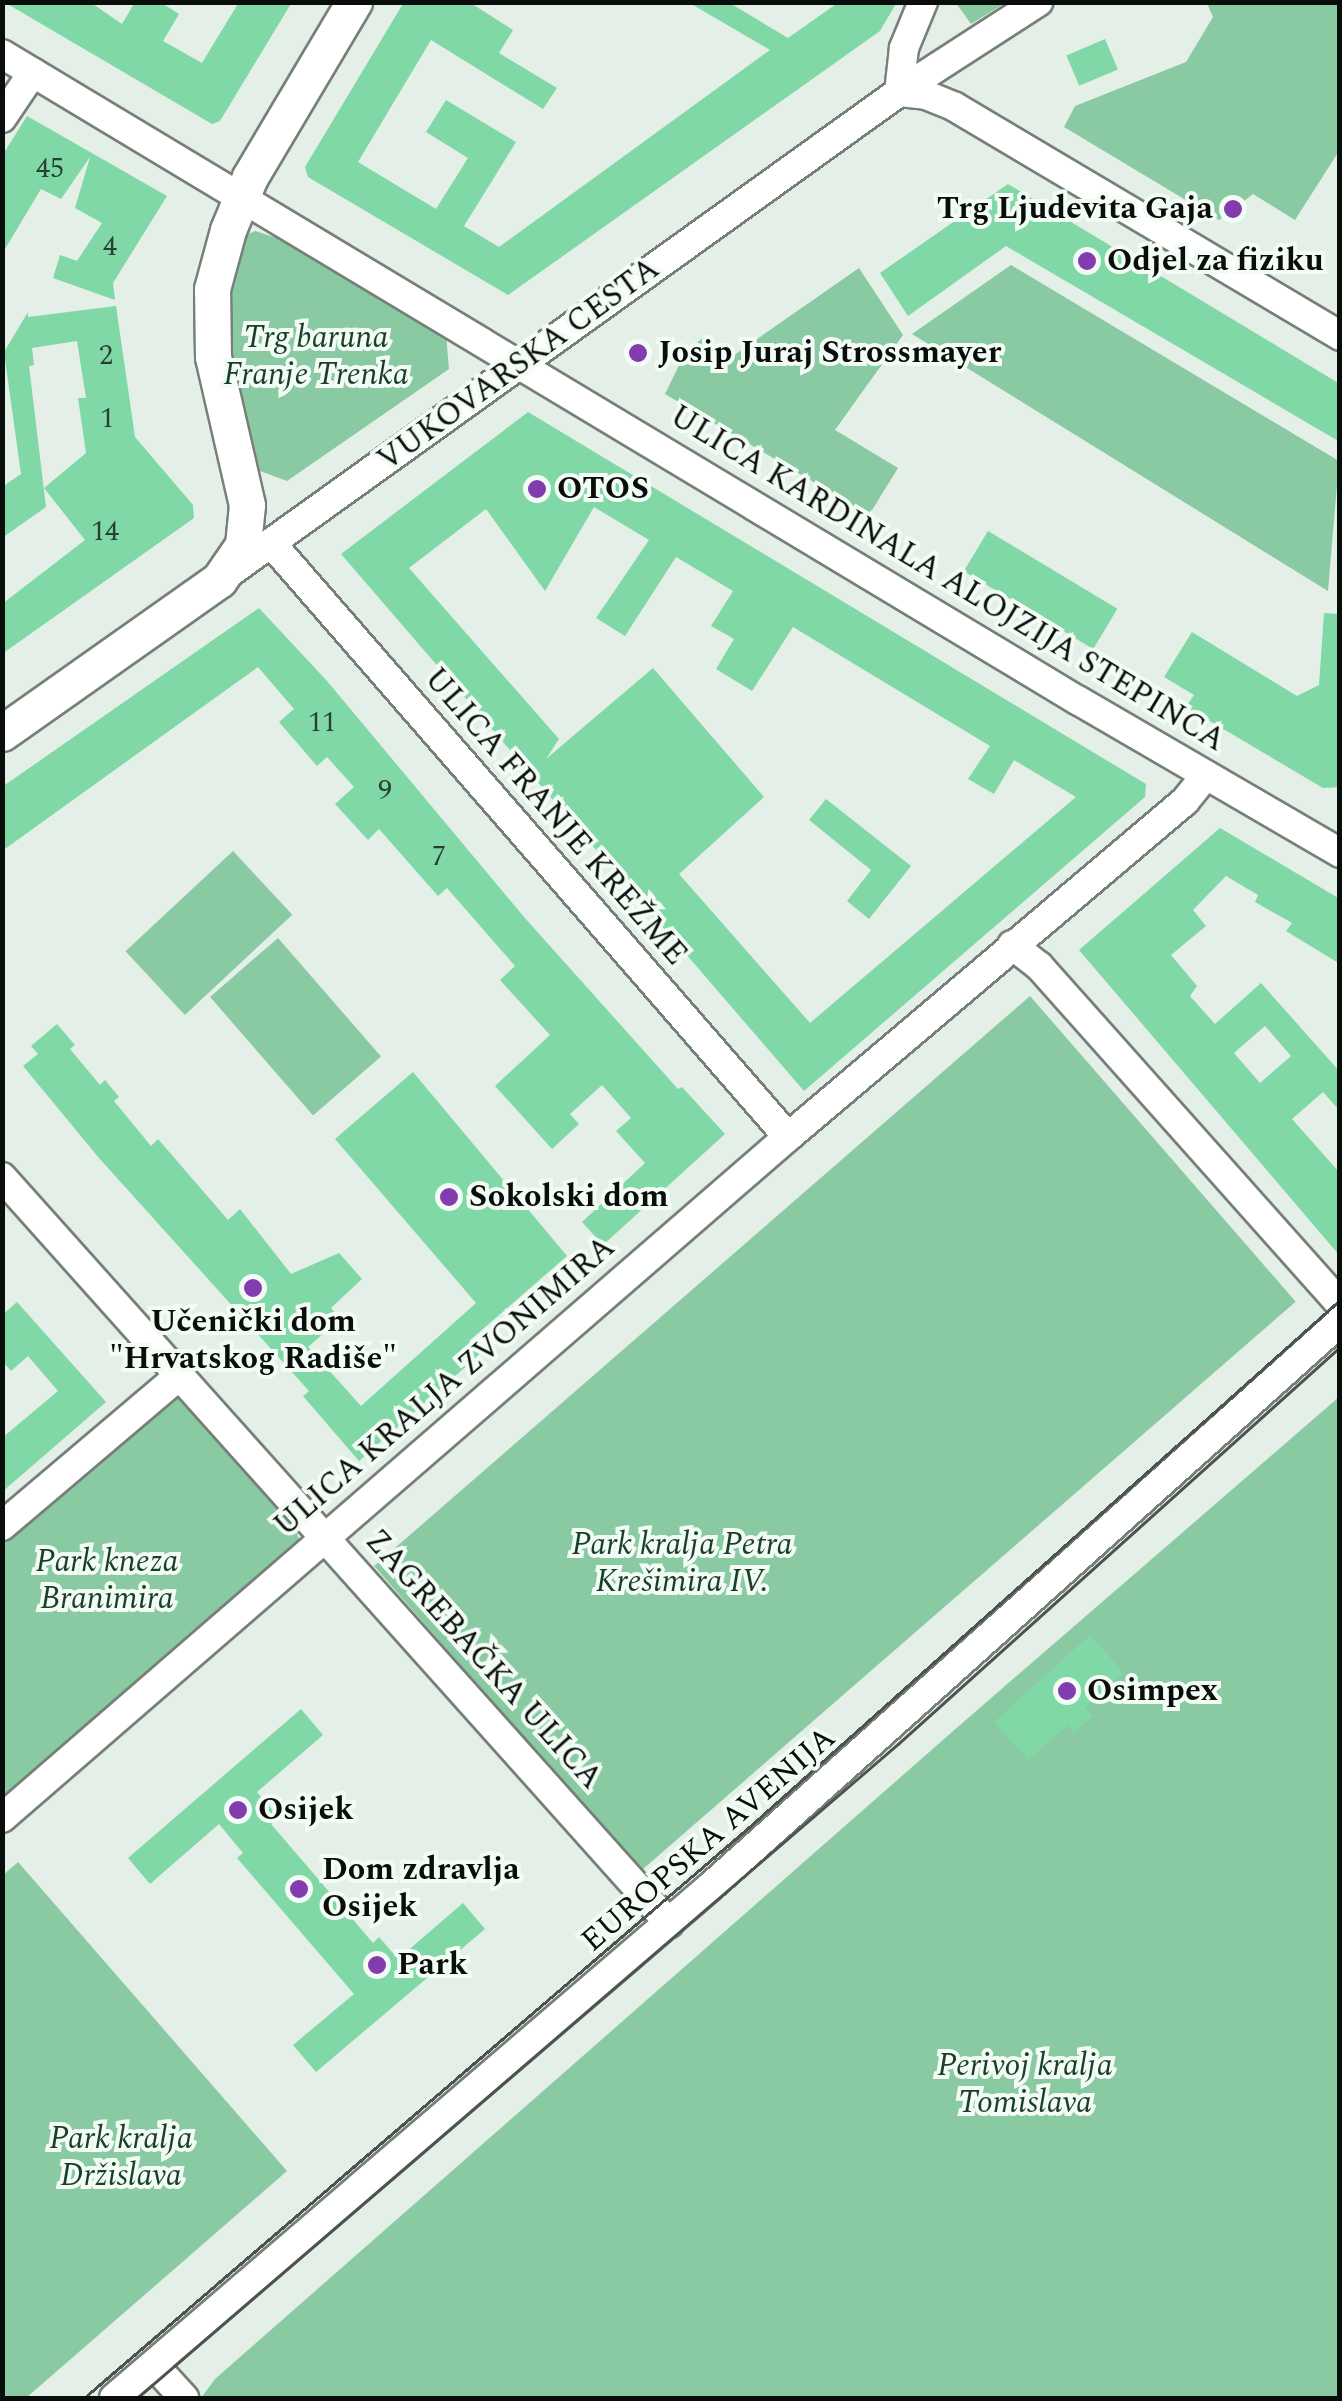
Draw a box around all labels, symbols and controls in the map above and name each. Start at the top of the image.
house number: 45 [36,152,64,186]
place label: Trg Ljudevita Gaja [937,190,1213,228]
marker: Trg Ljudevita Gaja [1222,198,1244,220]
house number: 4 [103,230,117,264]
place label: Odjel za fiziku [1107,242,1324,280]
street label: VUKOVARSKA CESTA [371,250,667,480]
marker: Odjel za fiziku [1076,250,1098,272]
park label: Trg baruna Franje Trenka [223,320,409,395]
place label: Josip Juraj Strossmayer [658,334,1001,372]
house number: 2 [99,339,113,373]
marker: Josip Juraj Strossmayer [627,342,649,364]
street label: ULICA KARDINALA ALOJZIJA STEPINCA [662,397,1232,761]
house number: 1 [100,402,114,436]
place label: OTOS [557,470,649,508]
marker: OTOS [526,478,548,500]
house number: 14 [91,515,119,549]
street label: ULICA FRANJE KREŽME [415,660,695,974]
house number: 11 [308,706,336,740]
house number: 9 [378,774,392,808]
house number: 7 [432,840,446,874]
place label: Sokolski dom [469,1178,669,1216]
marker: Sokolski dom [438,1186,460,1208]
street label: ULICA KRALJA ZVONIMIRA [267,1228,623,1546]
marker: Učenički dom "Hrvatskog Radiše" [242,1277,264,1299]
place label: Učenički dom "Hrvatskog Radiše" [109,1304,397,1379]
street label: ZAGREBAČKA ULICA [356,1522,610,1798]
park label: Park kralja Petra Krešimira IV. [571,1527,793,1602]
park label: Park kneza Branimira [36,1544,178,1619]
place label: Osimpex [1087,1672,1218,1710]
marker: Osimpex [1056,1680,1078,1702]
street label: EUROPSKA AVENIJA [574,1719,844,1961]
place label: Osijek [258,1791,354,1829]
marker: Osijek [227,1799,249,1821]
place label: Dom zdravlja Osijek [322,1852,520,1927]
marker: Dom zdravlja Osijek [286,1876,312,1902]
place label: Park [397,1946,468,1984]
marker: Park [366,1954,388,1976]
park label: Perivoj kralja Tomislava [937,2048,1113,2123]
park label: Park kralja Držislava [49,2121,193,2196]

